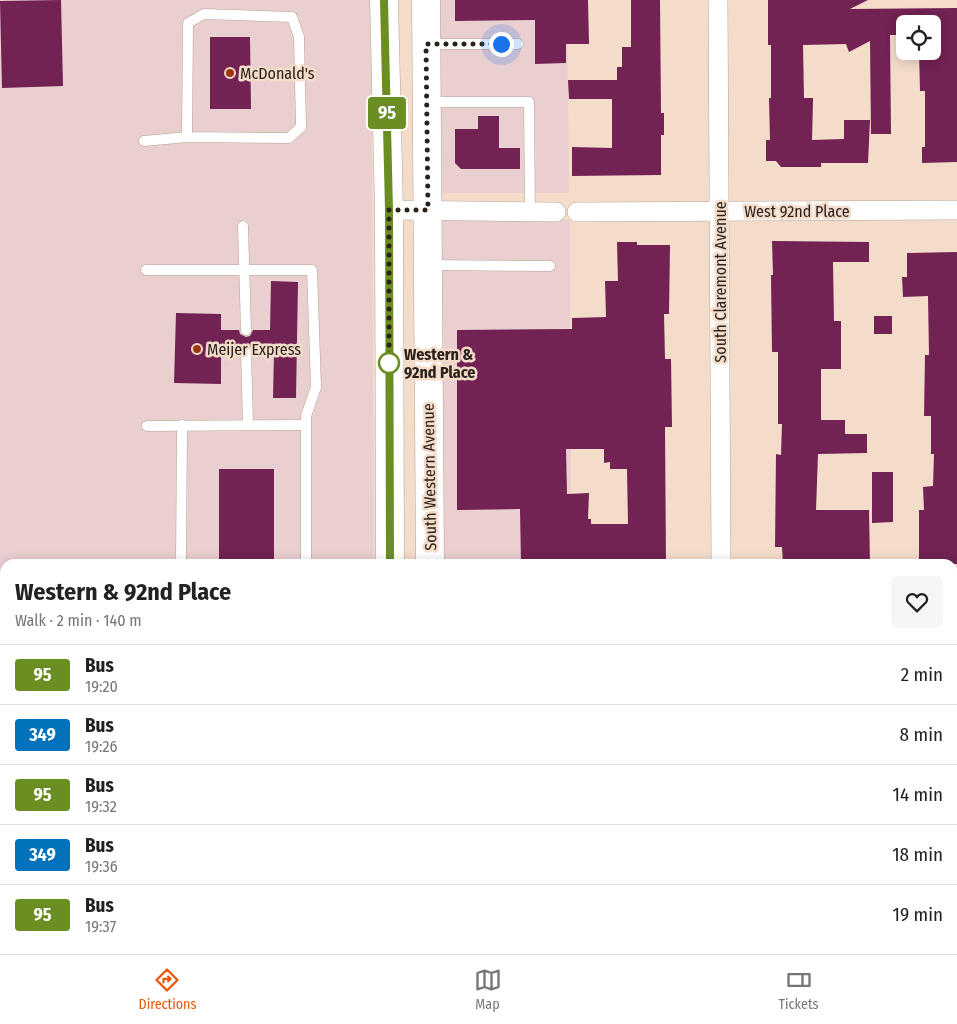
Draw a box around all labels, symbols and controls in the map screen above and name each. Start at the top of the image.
map controls [896,15,941,60]
button: locate [896,15,941,60]
your location [489,32,514,57]
place label: McDonald's [240,64,315,83]
marker: McDonald's [224,67,236,79]
line badge: 95 [364,97,410,129]
text: 95 [378,102,396,124]
street label: South Claremont Avenue [711,201,730,363]
street label: West 92nd Place [744,202,850,221]
place label: Meijer Express [207,340,301,359]
marker: Meijer Express [191,343,203,355]
place label: Western & 92nd Place [404,345,475,382]
marker: Western & 92nd Place [378,352,400,374]
street label: South Western Avenue [419,403,440,551]
button: heart [891,576,943,628]
text: Western & 92nd Place [15,578,231,606]
text: Walk · 2 min · 140 m [15,611,142,630]
text: Bus [85,654,114,677]
text: 2 min [901,663,943,686]
text: 95 [33,664,52,686]
text: 19:20 [85,677,118,696]
text: Bus [85,714,114,737]
text: 8 min [900,723,943,746]
text: 349 [29,724,56,746]
text: 19:26 [85,737,117,756]
text: Bus [85,774,114,797]
text: 14 min [893,783,943,806]
text: 95 [33,784,52,806]
text: 19:32 [85,797,117,816]
text: Bus [85,834,114,857]
text: 18 min [892,843,943,866]
text: 349 [29,844,56,866]
text: 19:36 [85,857,118,876]
text: Bus [85,894,114,917]
text: 19 min [892,903,943,926]
text: 95 [33,904,52,926]
text: 19:37 [85,917,116,936]
tab: Directions [139,966,196,1013]
tab: Map [474,966,502,1013]
tab: Tickets [779,966,818,1013]

